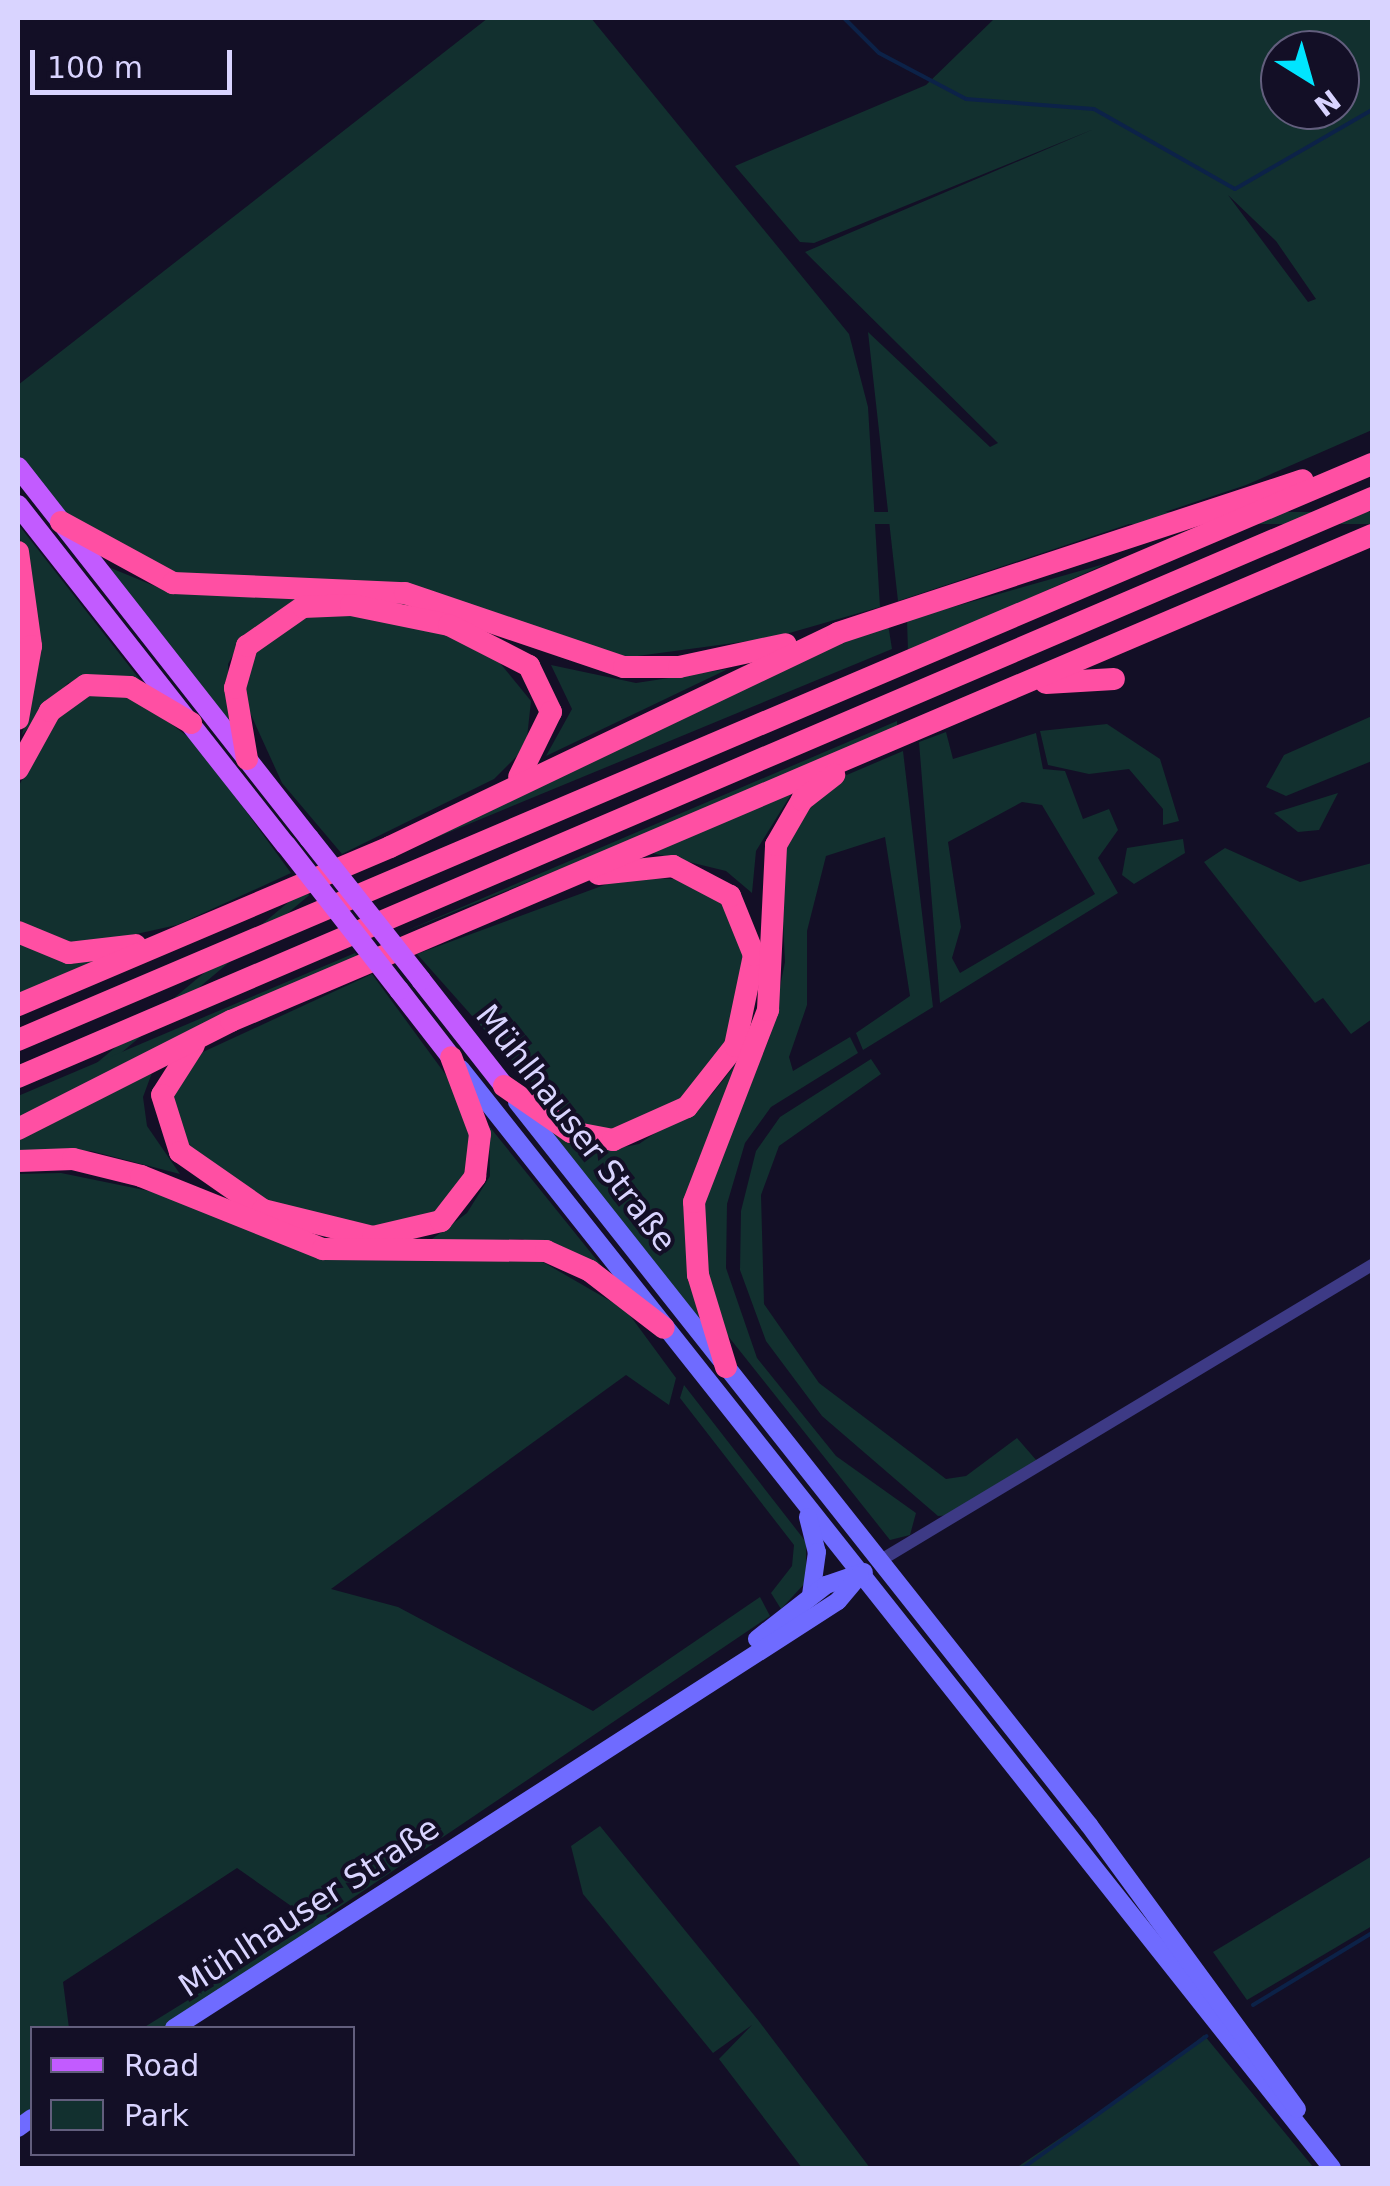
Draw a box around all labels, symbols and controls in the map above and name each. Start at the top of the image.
scale bar [35,30,238,92]
north arrow [1260,30,1360,130]
text: 100 m [47,50,143,85]
text: N [1308,83,1346,123]
street label: Mühlhauser Straße [468,997,684,1259]
street label: Mühlhauser Straße [172,1809,446,2005]
legend [30,2026,355,2156]
text: Road [124,2048,199,2083]
text: Park [124,2098,189,2133]

